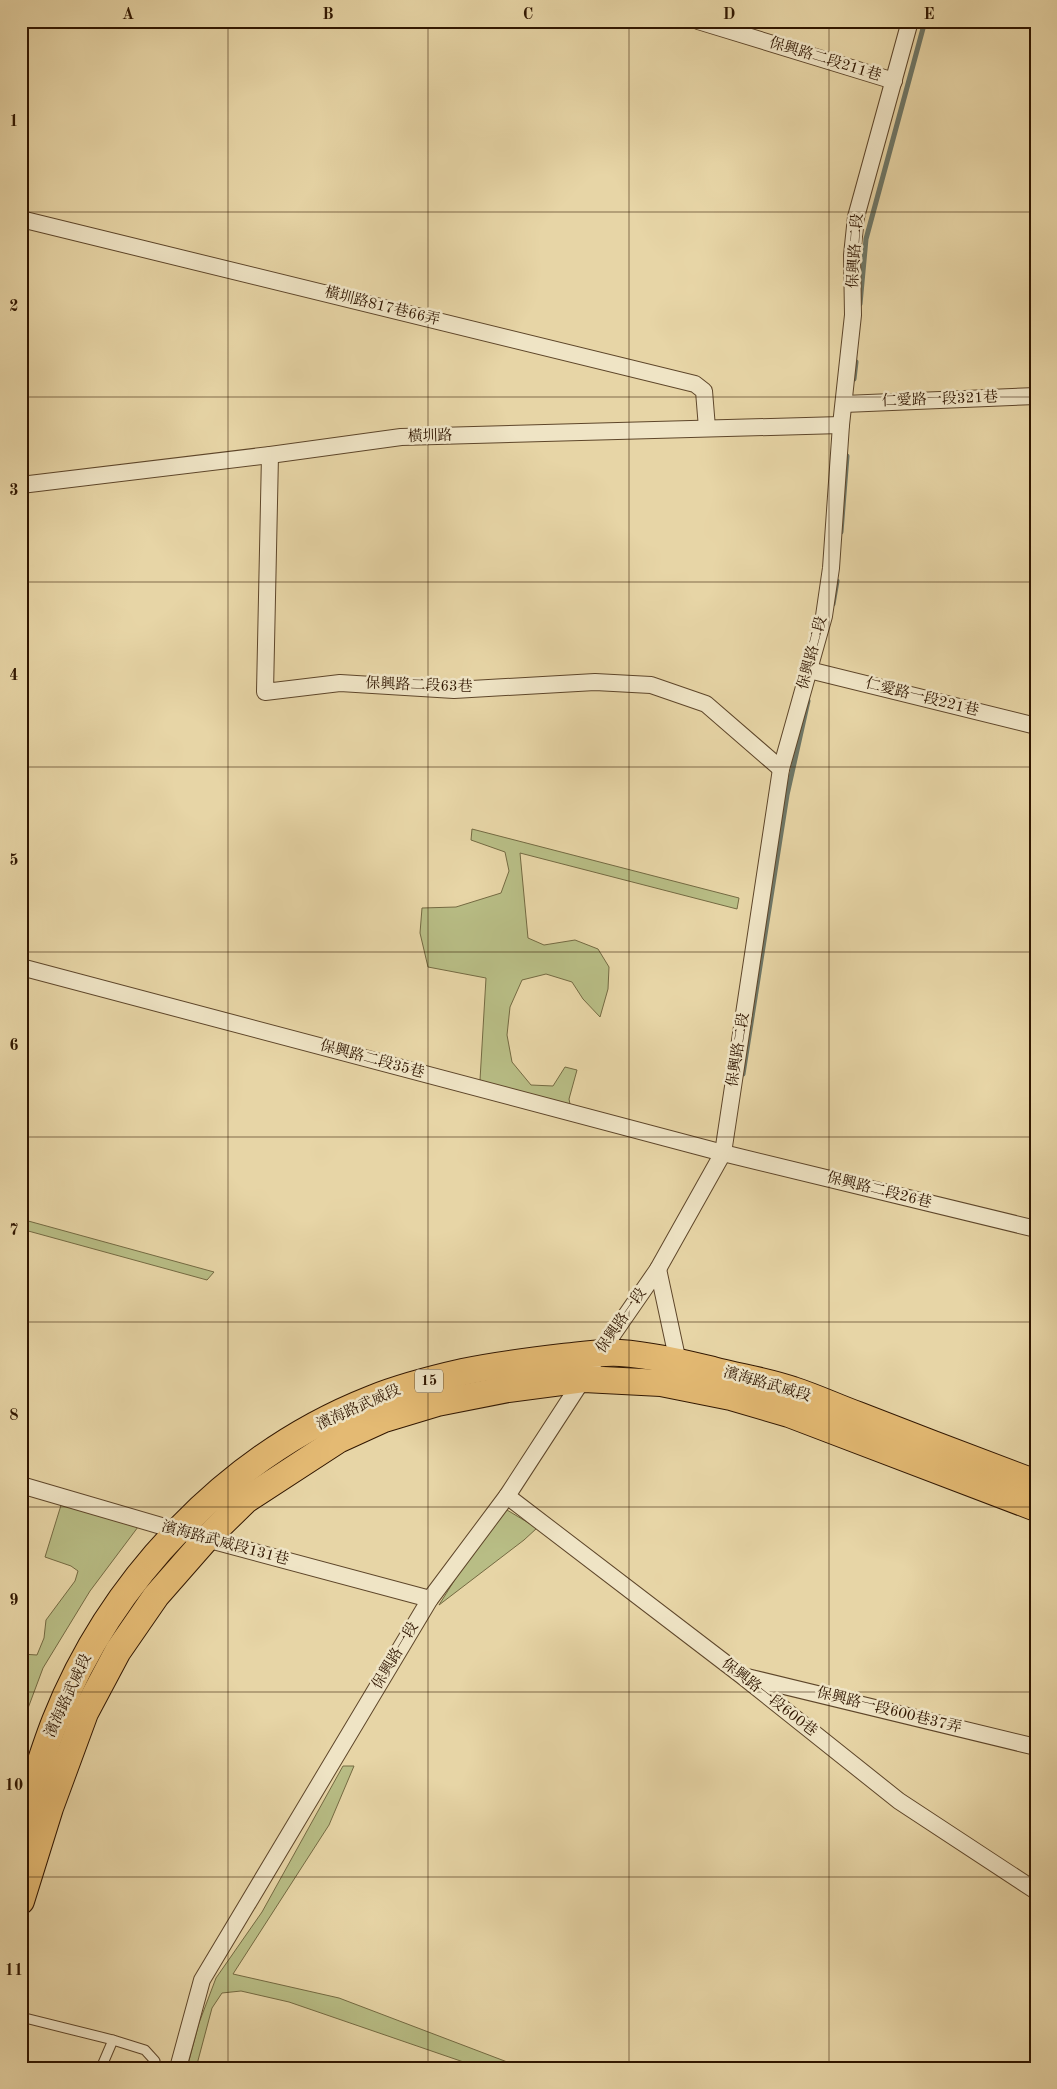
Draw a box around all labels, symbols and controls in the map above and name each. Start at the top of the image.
text: A [122,7,134,23]
text: B [322,7,334,23]
text: C [523,7,533,23]
text: D [723,7,735,23]
text: E [923,7,935,23]
street label: 保興路二段211巷 [767,34,883,84]
text: 1 [9,114,19,130]
street label: 保興路二段 [844,213,866,289]
street label: 橫圳路817巷66弄 [323,283,442,329]
text: 2 [9,299,19,315]
street label: 仁愛路一段321巷 [882,388,998,410]
street label: 橫圳路 [407,427,453,445]
text: 3 [9,483,19,499]
street label: 保興路二段 [794,614,830,691]
text: 4 [9,668,19,684]
street label: 保興路二段63巷 [365,675,473,695]
street label: 仁愛路一段221巷 [864,675,981,719]
text: 5 [9,853,19,869]
street label: 保興路二段 [724,1011,752,1088]
street label: 保興路二段35巷 [318,1037,426,1081]
text: 6 [9,1038,19,1054]
street label: 保興路二段26巷 [825,1169,933,1211]
text: 7 [9,1223,19,1239]
street label: 保興路一段 [593,1285,650,1356]
street label: 濱海路武威段 [722,1363,813,1405]
road number: 15 [415,1370,443,1392]
street label: 濱海路武威段 [314,1381,403,1433]
text: 8 [9,1408,19,1424]
street label: 濱海路武威段131巷 [160,1518,291,1568]
text: 9 [9,1593,19,1609]
street label: 保興路一段 [369,1619,422,1692]
street label: 濱海路武威段 [41,1651,95,1740]
street label: 保興路一段600巷 [719,1655,821,1740]
street label: 保興路一段600巷37弄 [815,1684,963,1736]
text: 10 [5,1778,23,1794]
text: 11 [5,1963,23,1979]

